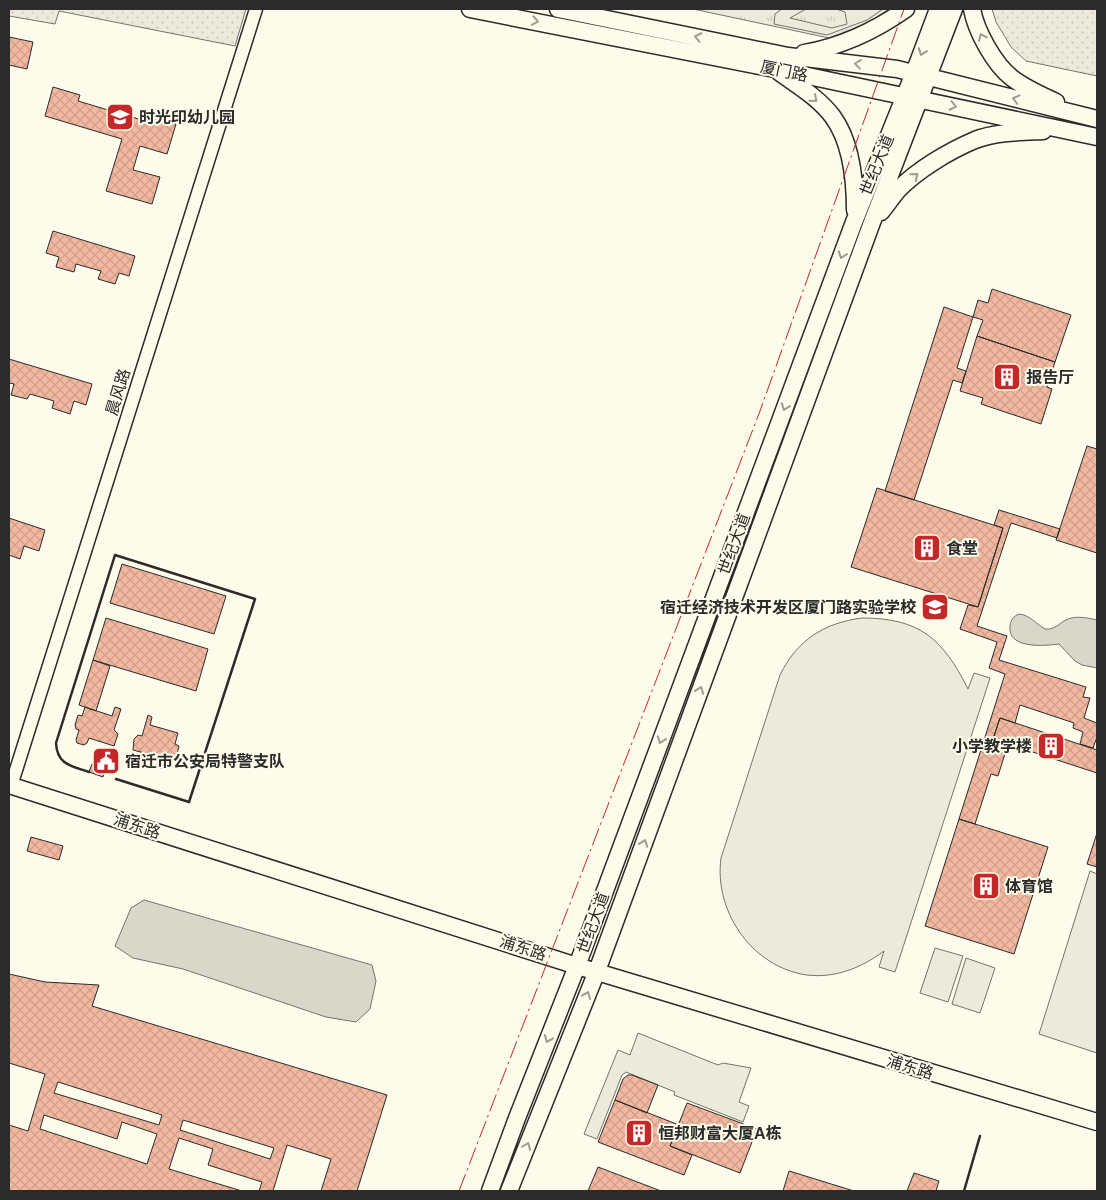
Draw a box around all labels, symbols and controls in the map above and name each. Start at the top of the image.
one-way arrow [530,16,539,26]
one-way arrow [693,32,702,43]
one-way arrow [978,33,988,42]
one-way arrow [918,48,928,56]
street label: 厦门路 [759,58,809,84]
one-way arrow [853,59,861,70]
one-way arrow [808,93,817,102]
one-way arrow [1013,94,1021,104]
one-way arrow [948,100,957,111]
school or university icon: 时光印幼儿园 [105,102,135,132]
place label: 时光印幼儿园 [139,108,235,126]
street label: 世纪大道 [857,132,897,198]
one-way arrow [909,174,918,182]
one-way arrow [838,250,848,259]
building icon: 报告厅 [992,362,1022,392]
street label: 晨风路 [103,367,133,417]
place label: 报告厅 [1026,369,1074,386]
one-way arrow [781,403,791,411]
street label: 世纪大道 [715,511,753,577]
building icon: 食堂 [912,533,942,563]
place label: 食堂 [946,540,978,557]
school or university icon: 宿迁经济技术开发区厦门路实验学校 [920,592,950,622]
place label: 宿迁经济技术开发区厦门路实验学校 [660,598,917,616]
one-way arrow [694,686,704,695]
building icon: 小学教学楼 [1036,731,1066,761]
one-way arrow [657,735,667,744]
place label: 小学教学楼 [952,738,1032,755]
public building icon: 宿迁市公安局特警支队 [91,746,121,776]
place label: 宿迁市公安局特警支队 [125,753,285,770]
street label: 浦东路 [112,810,162,842]
one-way arrow [638,839,648,848]
building icon: 体育馆 [971,871,1001,901]
place label: 体育馆 [1005,878,1053,895]
street label: 世纪大道 [574,890,612,956]
street label: 浦东路 [498,932,548,964]
one-way arrow [581,991,591,1000]
one-way arrow [544,1034,554,1043]
street label: 浦东路 [885,1052,935,1082]
building icon: 恒邦财富大厦A栋 [624,1118,654,1148]
place label: 恒邦财富大厦A栋 [658,1124,782,1142]
one-way arrow [520,1142,531,1151]

